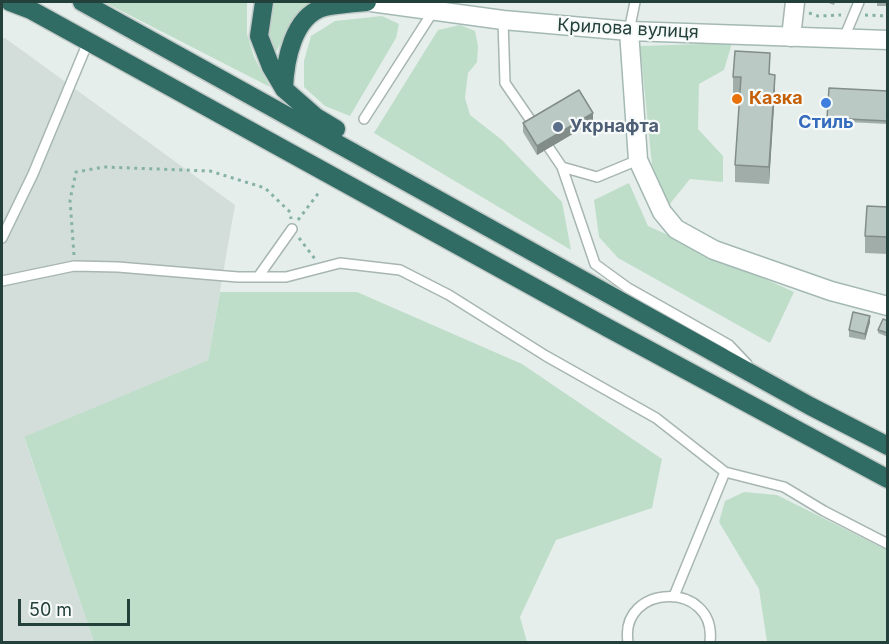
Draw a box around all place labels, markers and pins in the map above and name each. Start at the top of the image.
place label: Казка [749,88,803,110]
marker: Казка [730,92,744,106]
marker: Стиль [819,96,833,110]
place label: Стиль [798,112,854,134]
place label: Укрнафта [570,116,659,138]
marker: Укрнафта [551,120,565,134]

